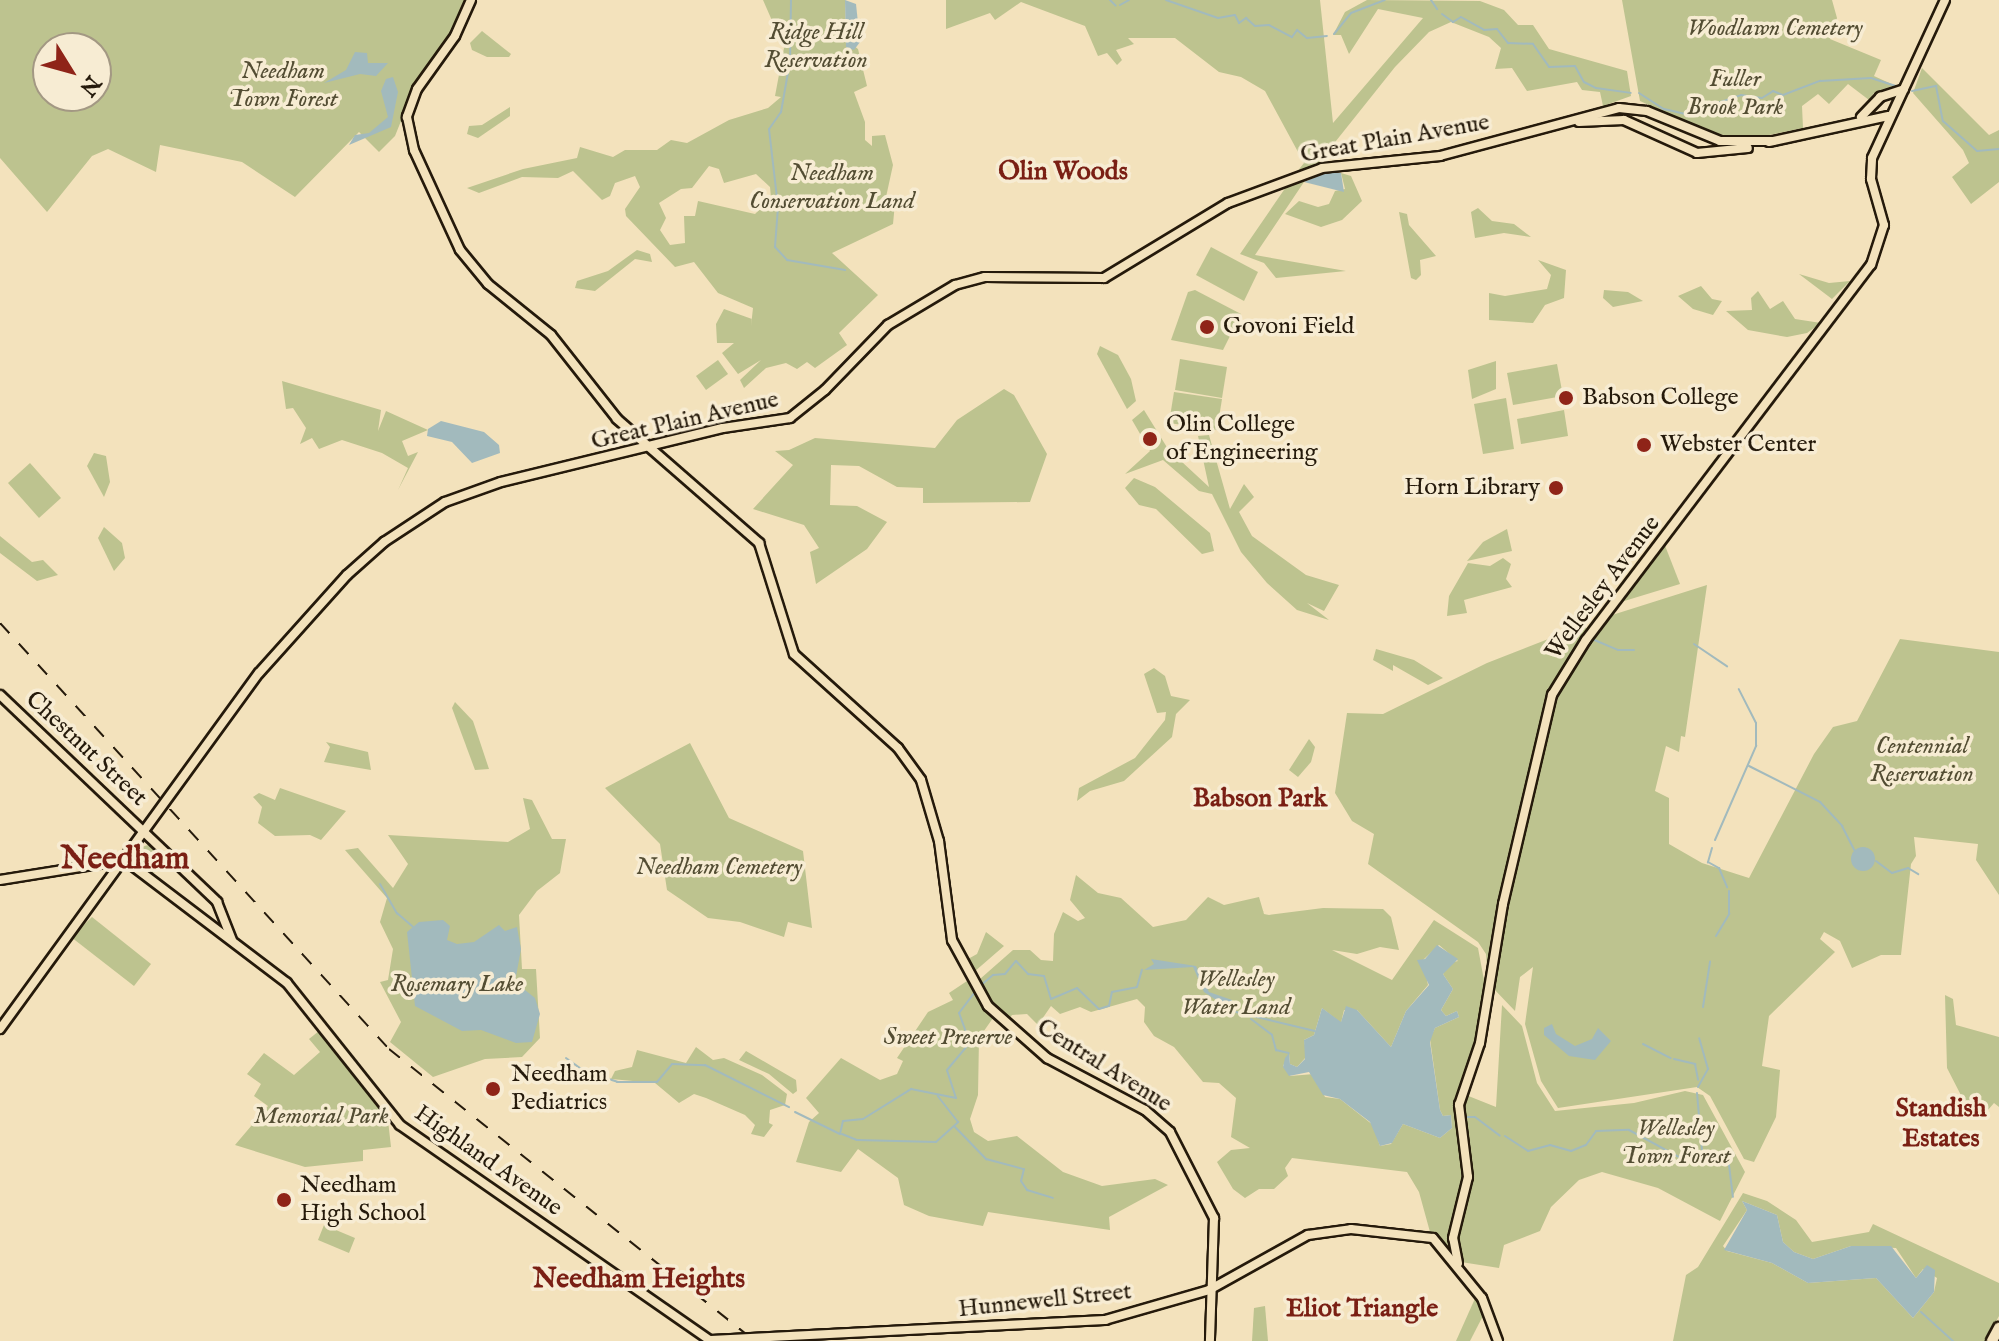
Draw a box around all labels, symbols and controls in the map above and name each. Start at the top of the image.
park label: Woodlawn Cemetery [1687,15,1863,43]
park label: Ridge Hill Reservation [764,19,868,75]
north arrow [32,32,112,112]
park label: Needham Town Forest [228,58,338,114]
park label: Fuller Brook Park [1687,66,1783,122]
text: N [73,69,106,101]
street label: Great Plain Avenue [1298,108,1492,170]
district label: Olin Woods [998,156,1128,188]
park label: Needham Conservation Land [749,160,915,216]
place label: Govoni Field [1223,313,1354,341]
marker: Govoni Field [1198,318,1216,336]
place label: Babson College [1582,384,1738,412]
street label: Great Plain Avenue [589,385,781,457]
marker: Babson College [1557,389,1575,407]
place label: Olin College of Engineering [1166,411,1318,467]
marker: Olin College of Engineering [1141,430,1159,448]
place label: Webster Center [1660,431,1816,459]
marker: Webster Center [1635,436,1653,454]
place label: Horn Library [1404,474,1540,502]
marker: Horn Library [1547,479,1565,497]
street label: Wellesley Avenue [1539,510,1667,666]
street label: Chestnut Street [19,685,153,813]
park label: Centennial Reservation [1870,733,1974,789]
district label: Babson Park [1193,783,1327,815]
district label: Needham [61,841,189,879]
park label: Needham Cemetery [636,854,802,882]
park label: Wellesley Water Land [1182,966,1290,1022]
park label: Rosemary Lake [391,971,523,999]
street label: Central Avenue [1031,1013,1177,1119]
park label: Sweet Preserve [883,1024,1013,1052]
place label: Needham Pediatrics [511,1061,608,1117]
marker: Needham Pediatrics [482,1078,504,1100]
district label: Standish Estates [1895,1093,1987,1154]
street label: Highland Avenue [409,1099,567,1223]
park label: Memorial Park [253,1103,389,1131]
park label: Wellesley Town Forest [1621,1115,1731,1171]
place label: Needham High School [300,1172,426,1228]
marker: Needham High School [275,1191,293,1209]
district label: Needham Heights [533,1263,745,1297]
street label: Hunnewell Street [957,1278,1133,1324]
district label: Eliot Triangle [1286,1293,1438,1325]

